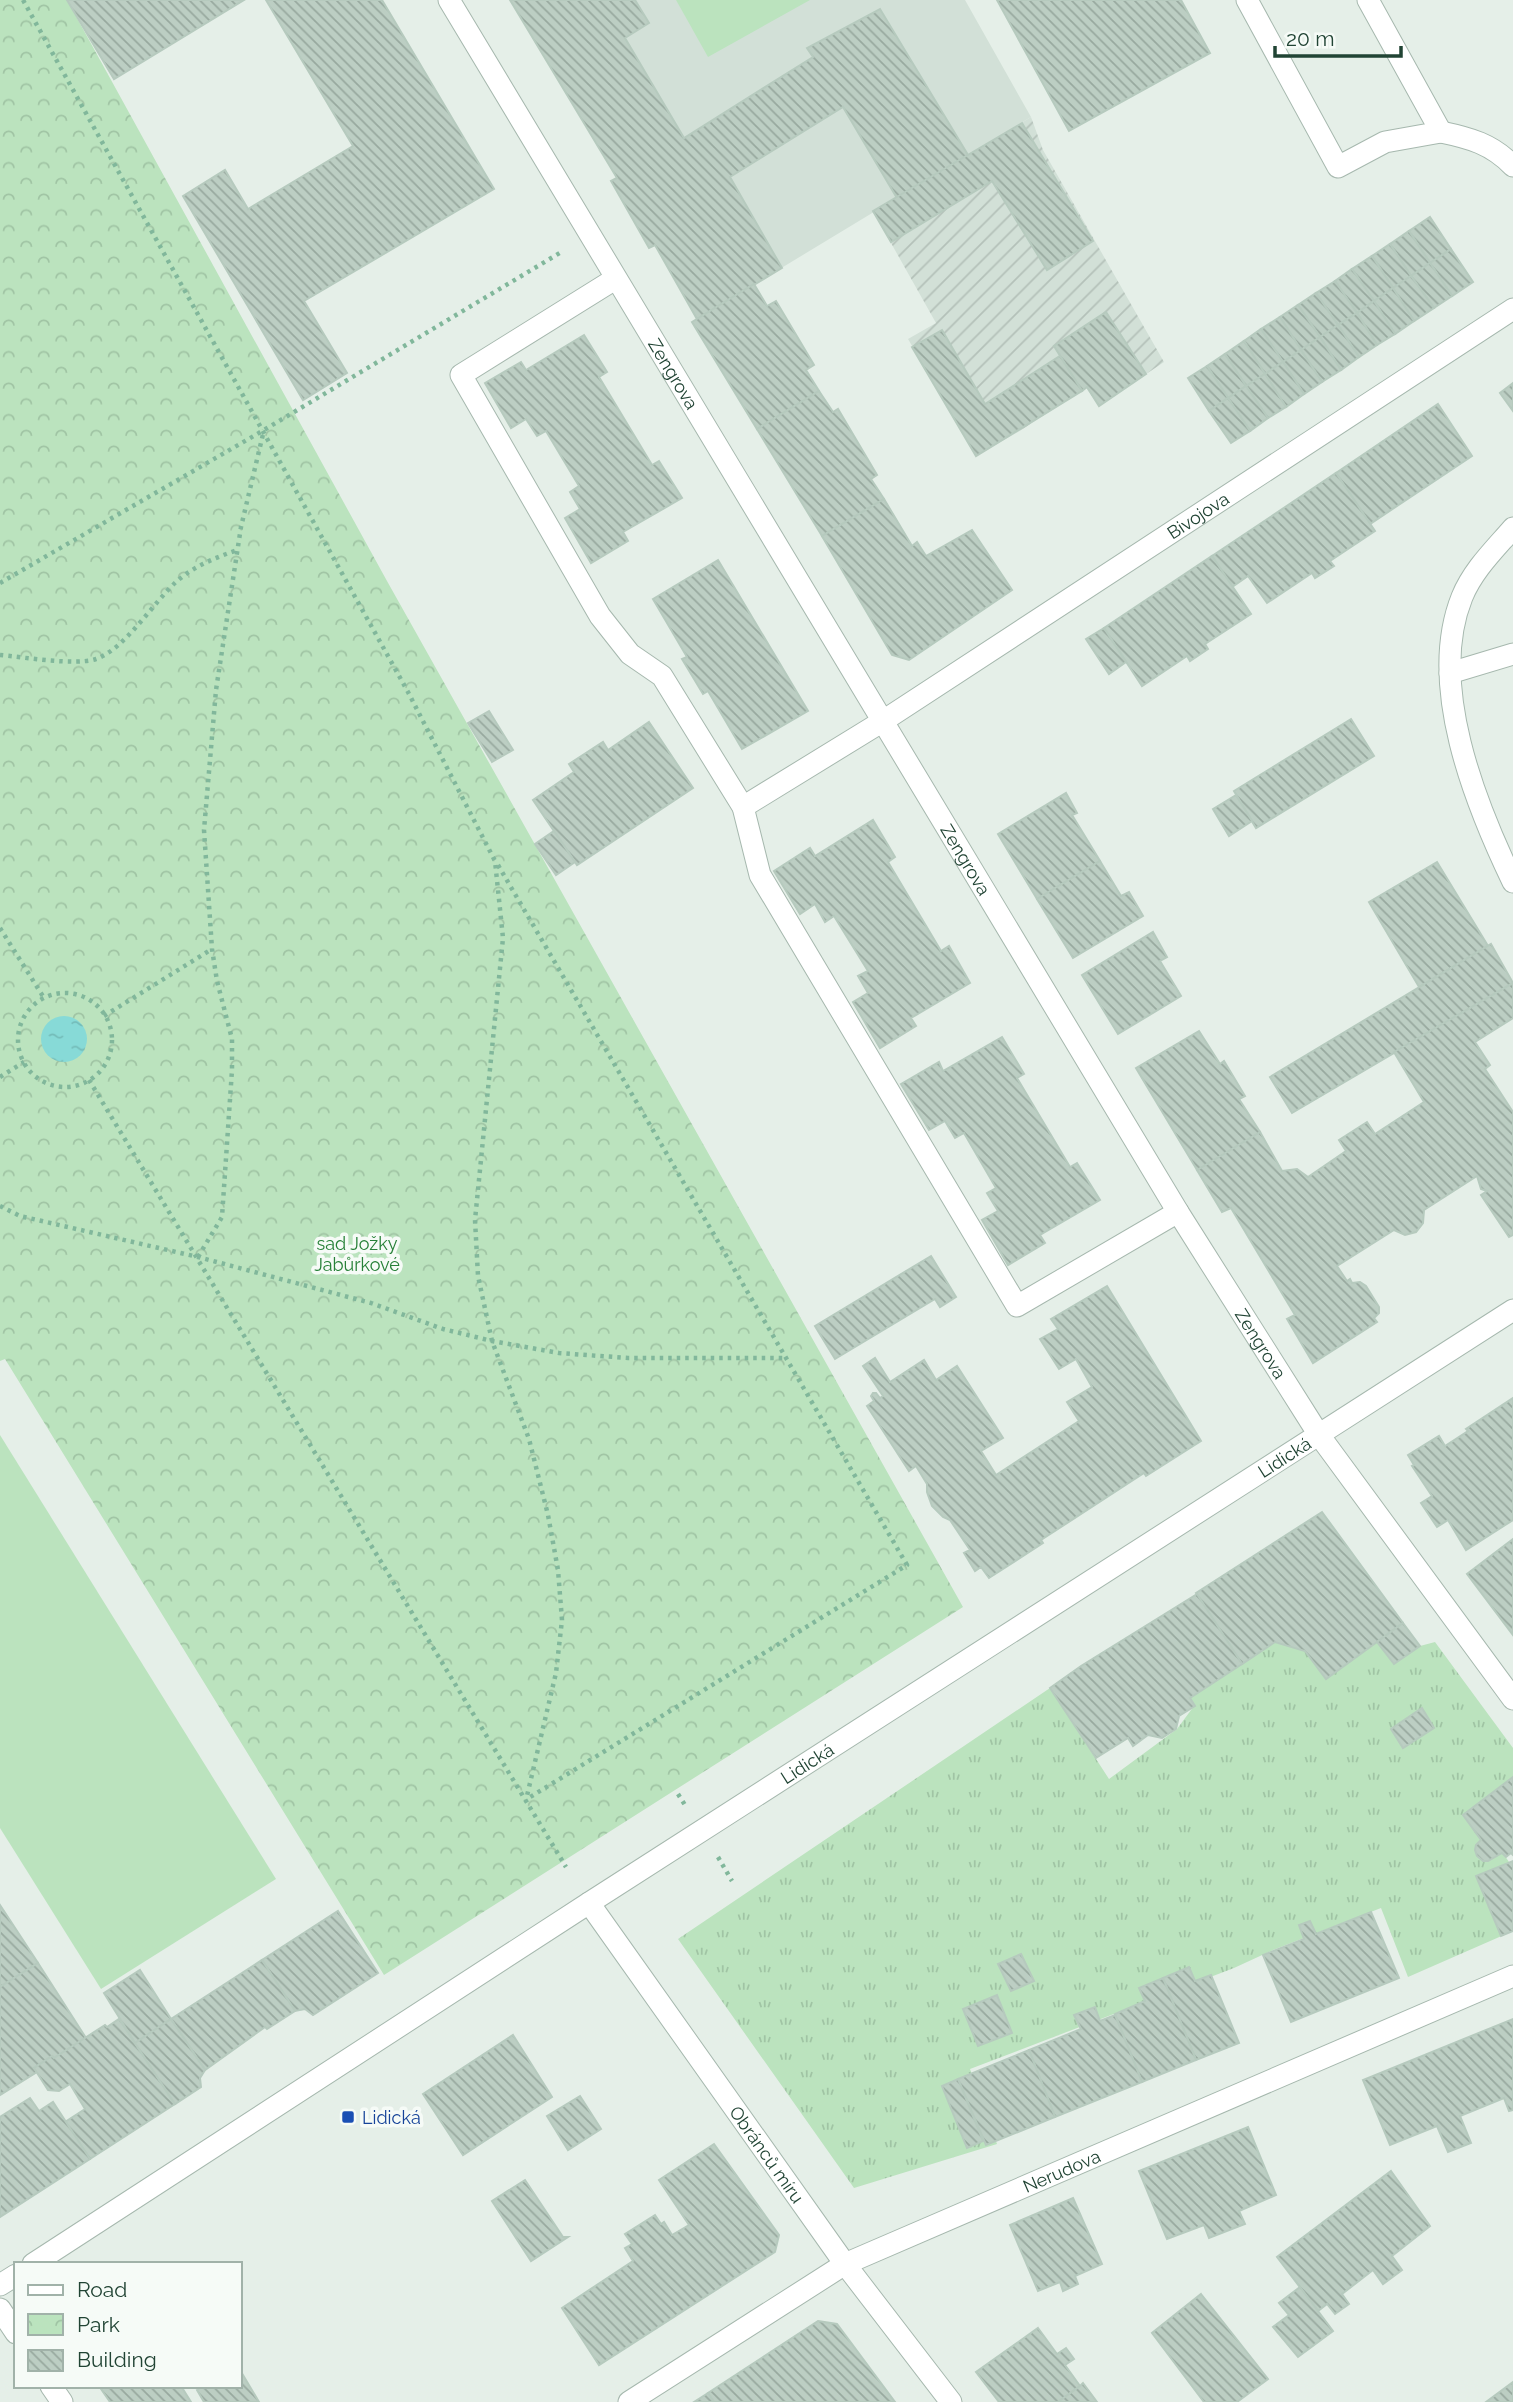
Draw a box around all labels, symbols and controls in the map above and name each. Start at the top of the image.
scale bar [1275,14,1401,58]
text: 20 m [1286,26,1334,51]
street label: Zengrova [644,334,703,413]
street label: Bivojova [1163,487,1233,543]
street label: Zengrova [937,820,995,899]
park label: sad Jožky Jabůrkové [314,1233,400,1275]
street label: Zengrova [1231,1305,1291,1382]
street label: Lidická [1254,1432,1315,1482]
street label: Lidická [777,1738,837,1788]
street label: Obránců míru [726,2102,809,2207]
place label: Lidická [362,2107,421,2128]
marker: Lidická [340,2109,356,2125]
street label: Nerudova [1020,2145,1103,2197]
legend [14,2262,242,2388]
text: Road [77,2277,127,2302]
text: Park [77,2312,120,2337]
text: Building [77,2347,157,2372]

